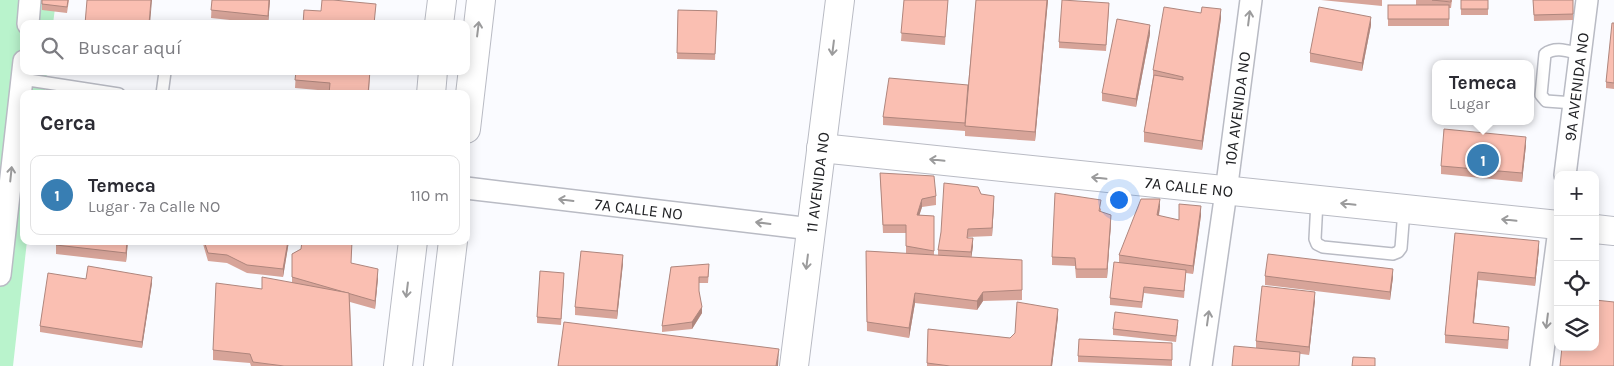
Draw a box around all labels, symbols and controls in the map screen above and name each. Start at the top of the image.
one-way arrow [1244,10,1254,26]
search box [20,20,470,75]
one-way arrow [473,21,483,37]
street label: 9A AVENIDA NO [1560,31,1593,142]
icon: search [38,34,66,62]
text: Buscar aquí [78,37,182,59]
one-way arrow [828,40,838,56]
street label: 10A AVENIDA NO [1221,50,1254,167]
popup [1432,60,1534,125]
text: Temeca [1449,72,1517,94]
text: Lugar [1449,94,1490,113]
text: Cerca [40,111,96,135]
street label: 11 AVENIDA NO [802,131,833,234]
pin: 1 [1467,141,1499,179]
one-way arrow [930,155,946,165]
one-way arrow [6,166,16,182]
map controls [1554,171,1599,351]
button: + [1554,171,1599,216]
one-way arrow [1091,173,1107,183]
street label: 7A CALLE NO [1144,173,1234,201]
text: Temeca [88,175,156,197]
text: 1 [54,186,60,205]
text: 110 m [410,186,449,205]
your location [1106,187,1132,213]
street label: 7A CALLE NO [594,194,684,224]
one-way arrow [559,195,575,205]
text: Lugar · 7a Calle NO [88,197,220,216]
one-way arrow [1340,199,1356,209]
one-way arrow [1502,215,1518,225]
button: − [1554,216,1599,261]
one-way arrow [755,218,771,228]
one-way arrow [802,253,812,269]
button: locate [1554,261,1599,306]
one-way arrow [402,281,412,297]
button: layers [1554,306,1599,351]
one-way arrow [1203,310,1213,326]
one-way arrow [1542,312,1552,328]

